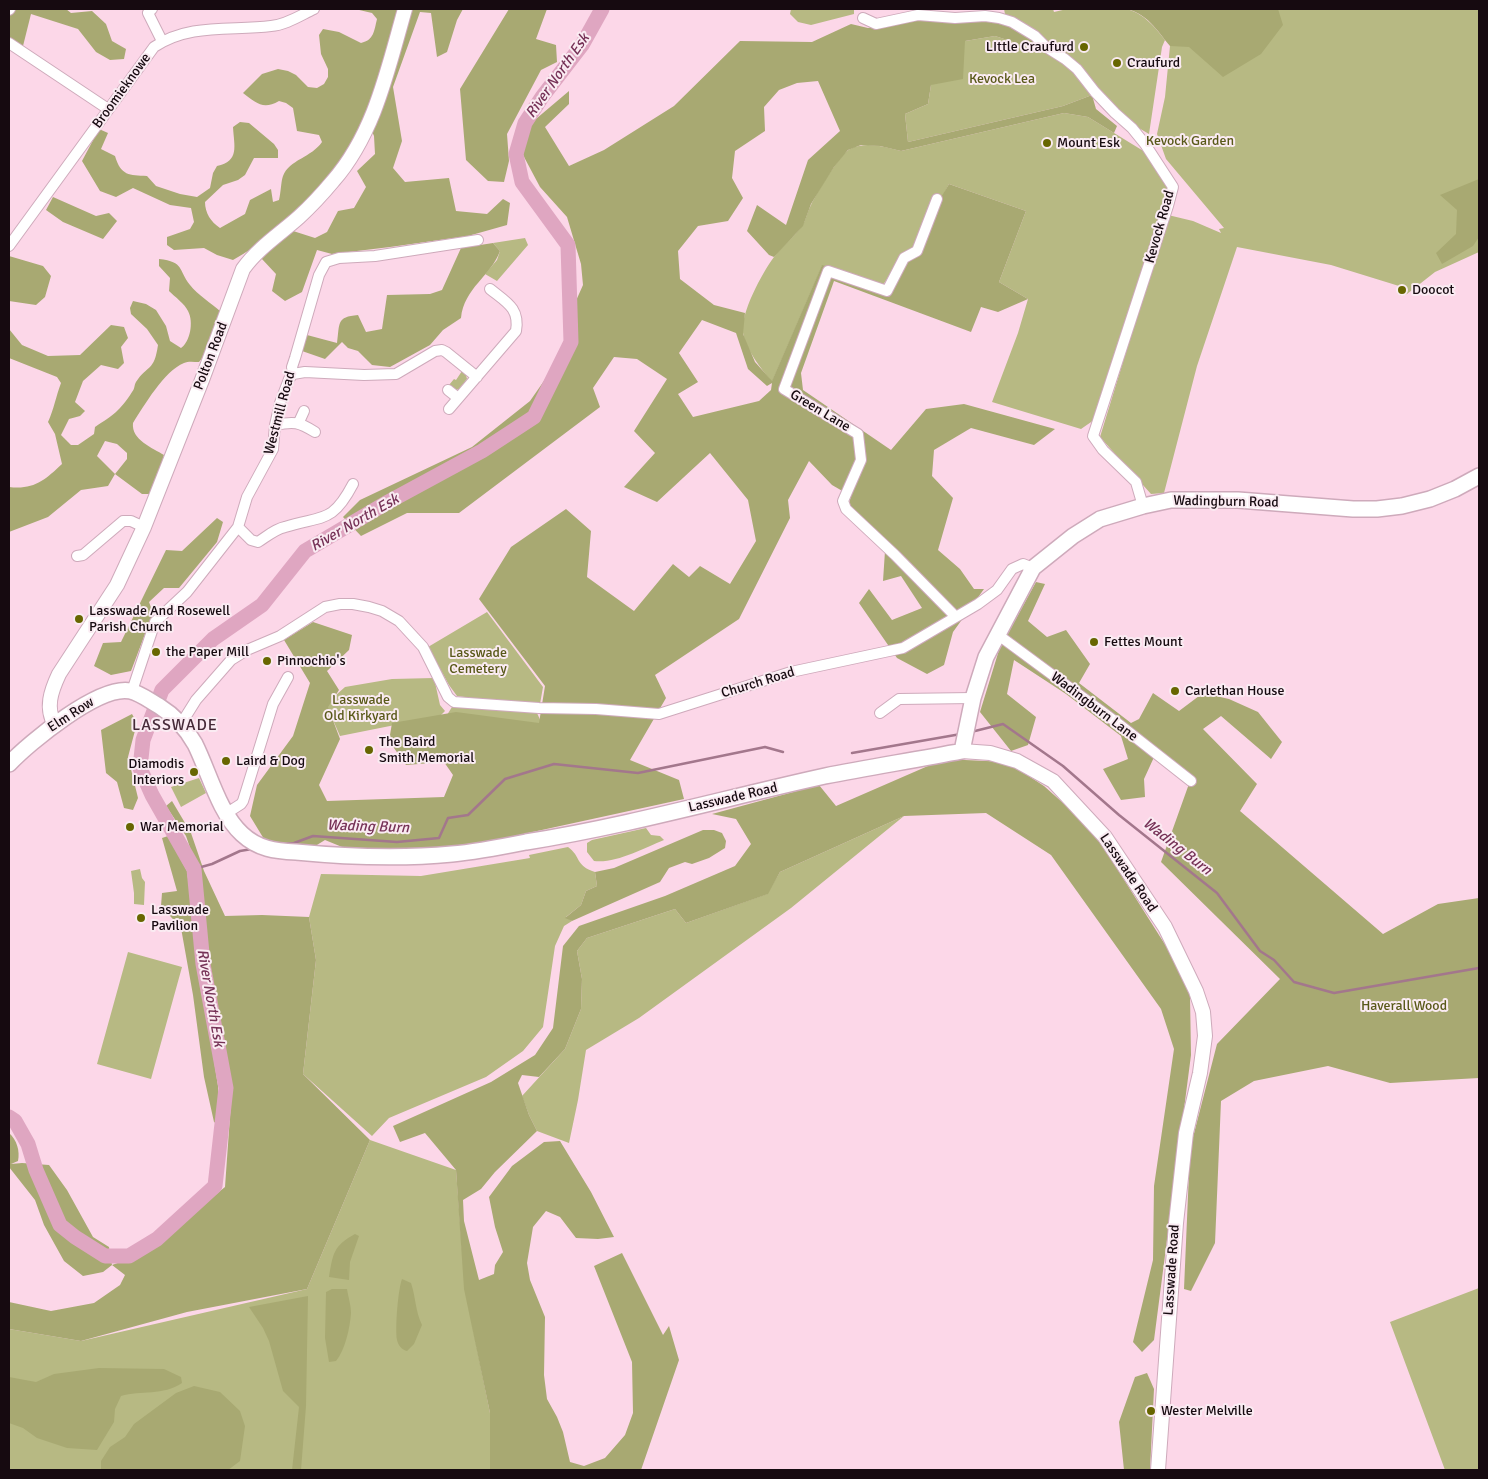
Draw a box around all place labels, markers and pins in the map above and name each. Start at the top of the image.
place label: LIttle Craufurd [986,39,1074,55]
marker: LIttle Craufurd [1078,41,1090,53]
place label: Craufurd [1127,55,1180,71]
marker: Craufurd [1111,57,1123,69]
place label: Mount Esk [1057,135,1120,151]
marker: Mount Esk [1041,137,1053,149]
place label: Doocot [1412,282,1454,298]
marker: Doocot [1396,284,1408,296]
place label: Lasswade And Rosewell Parish Church [89,603,230,636]
marker: Lasswade And Rosewell Parish Church [73,613,85,625]
place label: Fettes Mount [1104,634,1183,650]
marker: Fettes Mount [1088,636,1100,648]
place label: the Paper Mill [166,644,249,660]
marker: the Paper Mill [150,646,162,658]
place label: Pinnochio's [277,653,346,669]
marker: Pinnochio's [261,655,273,667]
place label: Carlethan House [1185,683,1284,699]
marker: Carlethan House [1169,685,1181,697]
place label: The Baird Smith Memorial [379,734,474,766]
marker: The Baird Smith Memorial [363,744,375,756]
place label: Laird & Dog [236,753,305,769]
marker: Laird & Dog [220,755,232,767]
place label: Diamodis Interiors [128,756,184,789]
marker: Diamodis Interiors [188,766,200,778]
place label: War Memorial [140,819,224,835]
marker: War Memorial [124,821,136,833]
place label: Lasswade Pavilion [151,902,209,934]
marker: Lasswade Pavilion [135,912,147,924]
place label: Wester Melville [1161,1403,1253,1419]
marker: Wester Melville [1145,1405,1157,1417]

